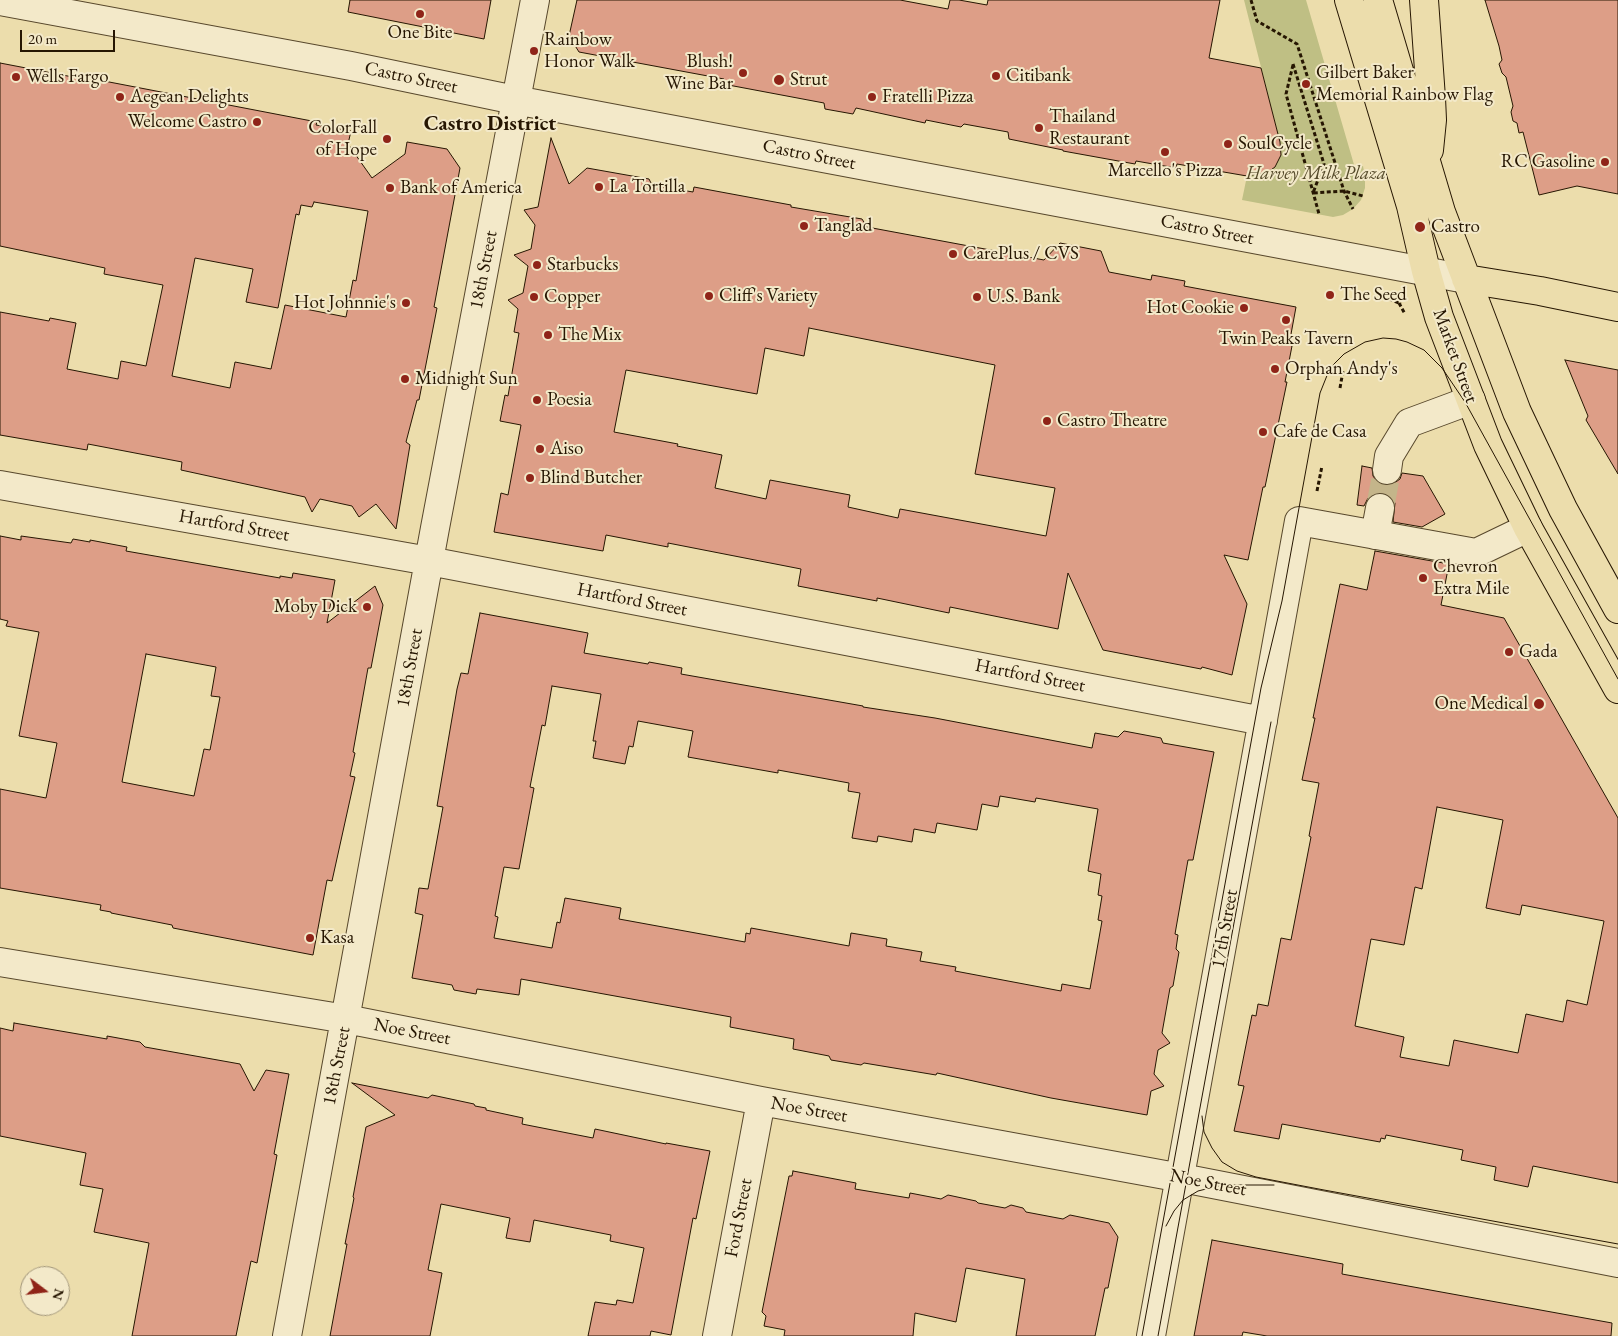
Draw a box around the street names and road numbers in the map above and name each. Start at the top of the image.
street label: Castro Street [362,57,460,99]
street label: Castro Street [760,135,858,175]
street label: Castro Street [1158,210,1256,250]
street label: 18th Street [465,229,503,311]
street label: Market Street [1427,306,1483,406]
street label: Hartford Street [177,505,291,547]
street label: Hartford Street [575,578,689,622]
street label: 18th Street [392,627,428,709]
street label: Hartford Street [973,654,1087,698]
street label: 17th Street [1207,888,1243,970]
street label: Noe Street [372,1013,452,1051]
street label: 18th Street [318,1025,356,1107]
street label: Noe Street [769,1092,849,1128]
street label: Noe Street [1168,1164,1248,1202]
street label: Ford Street [720,1177,758,1259]

